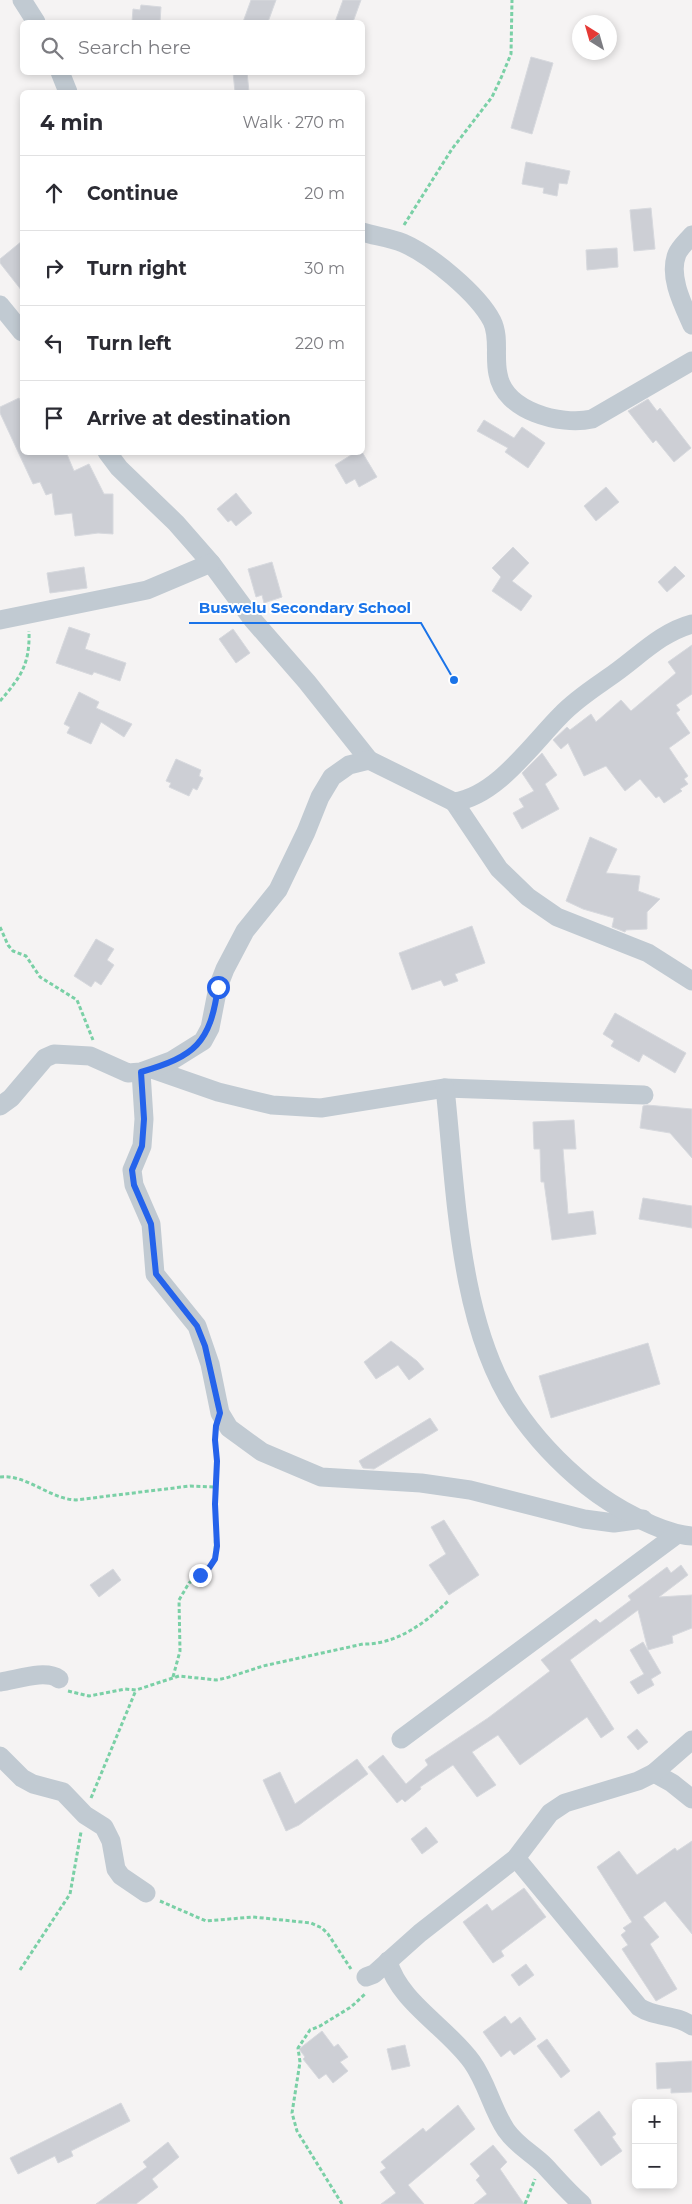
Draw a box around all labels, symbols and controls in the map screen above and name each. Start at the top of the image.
north arrow [572,15,617,60]
search box [20,20,365,75]
icon: search [38,34,66,62]
text: Search here [78,36,191,59]
text: 4 min [40,110,103,135]
text: Walk · 270 m [242,113,345,132]
icon: ahead [40,179,68,207]
text: Continue [87,182,178,205]
text: 20 m [304,184,345,203]
icon: right [40,254,68,282]
text: Turn right [87,257,187,280]
text: 30 m [304,259,345,278]
icon: left [40,329,68,357]
text: Turn left [87,332,172,355]
text: 220 m [295,334,345,353]
icon: arrive [40,404,68,432]
text: Arrive at destination [87,407,291,430]
callout: Buswelu Secondary School [189,593,421,623]
text: Buswelu Secondary School [199,598,411,617]
route start [207,976,230,999]
route end [189,1564,212,1587]
map controls [632,2099,677,2189]
button: + [632,2099,677,2144]
button: − [632,2144,677,2189]

